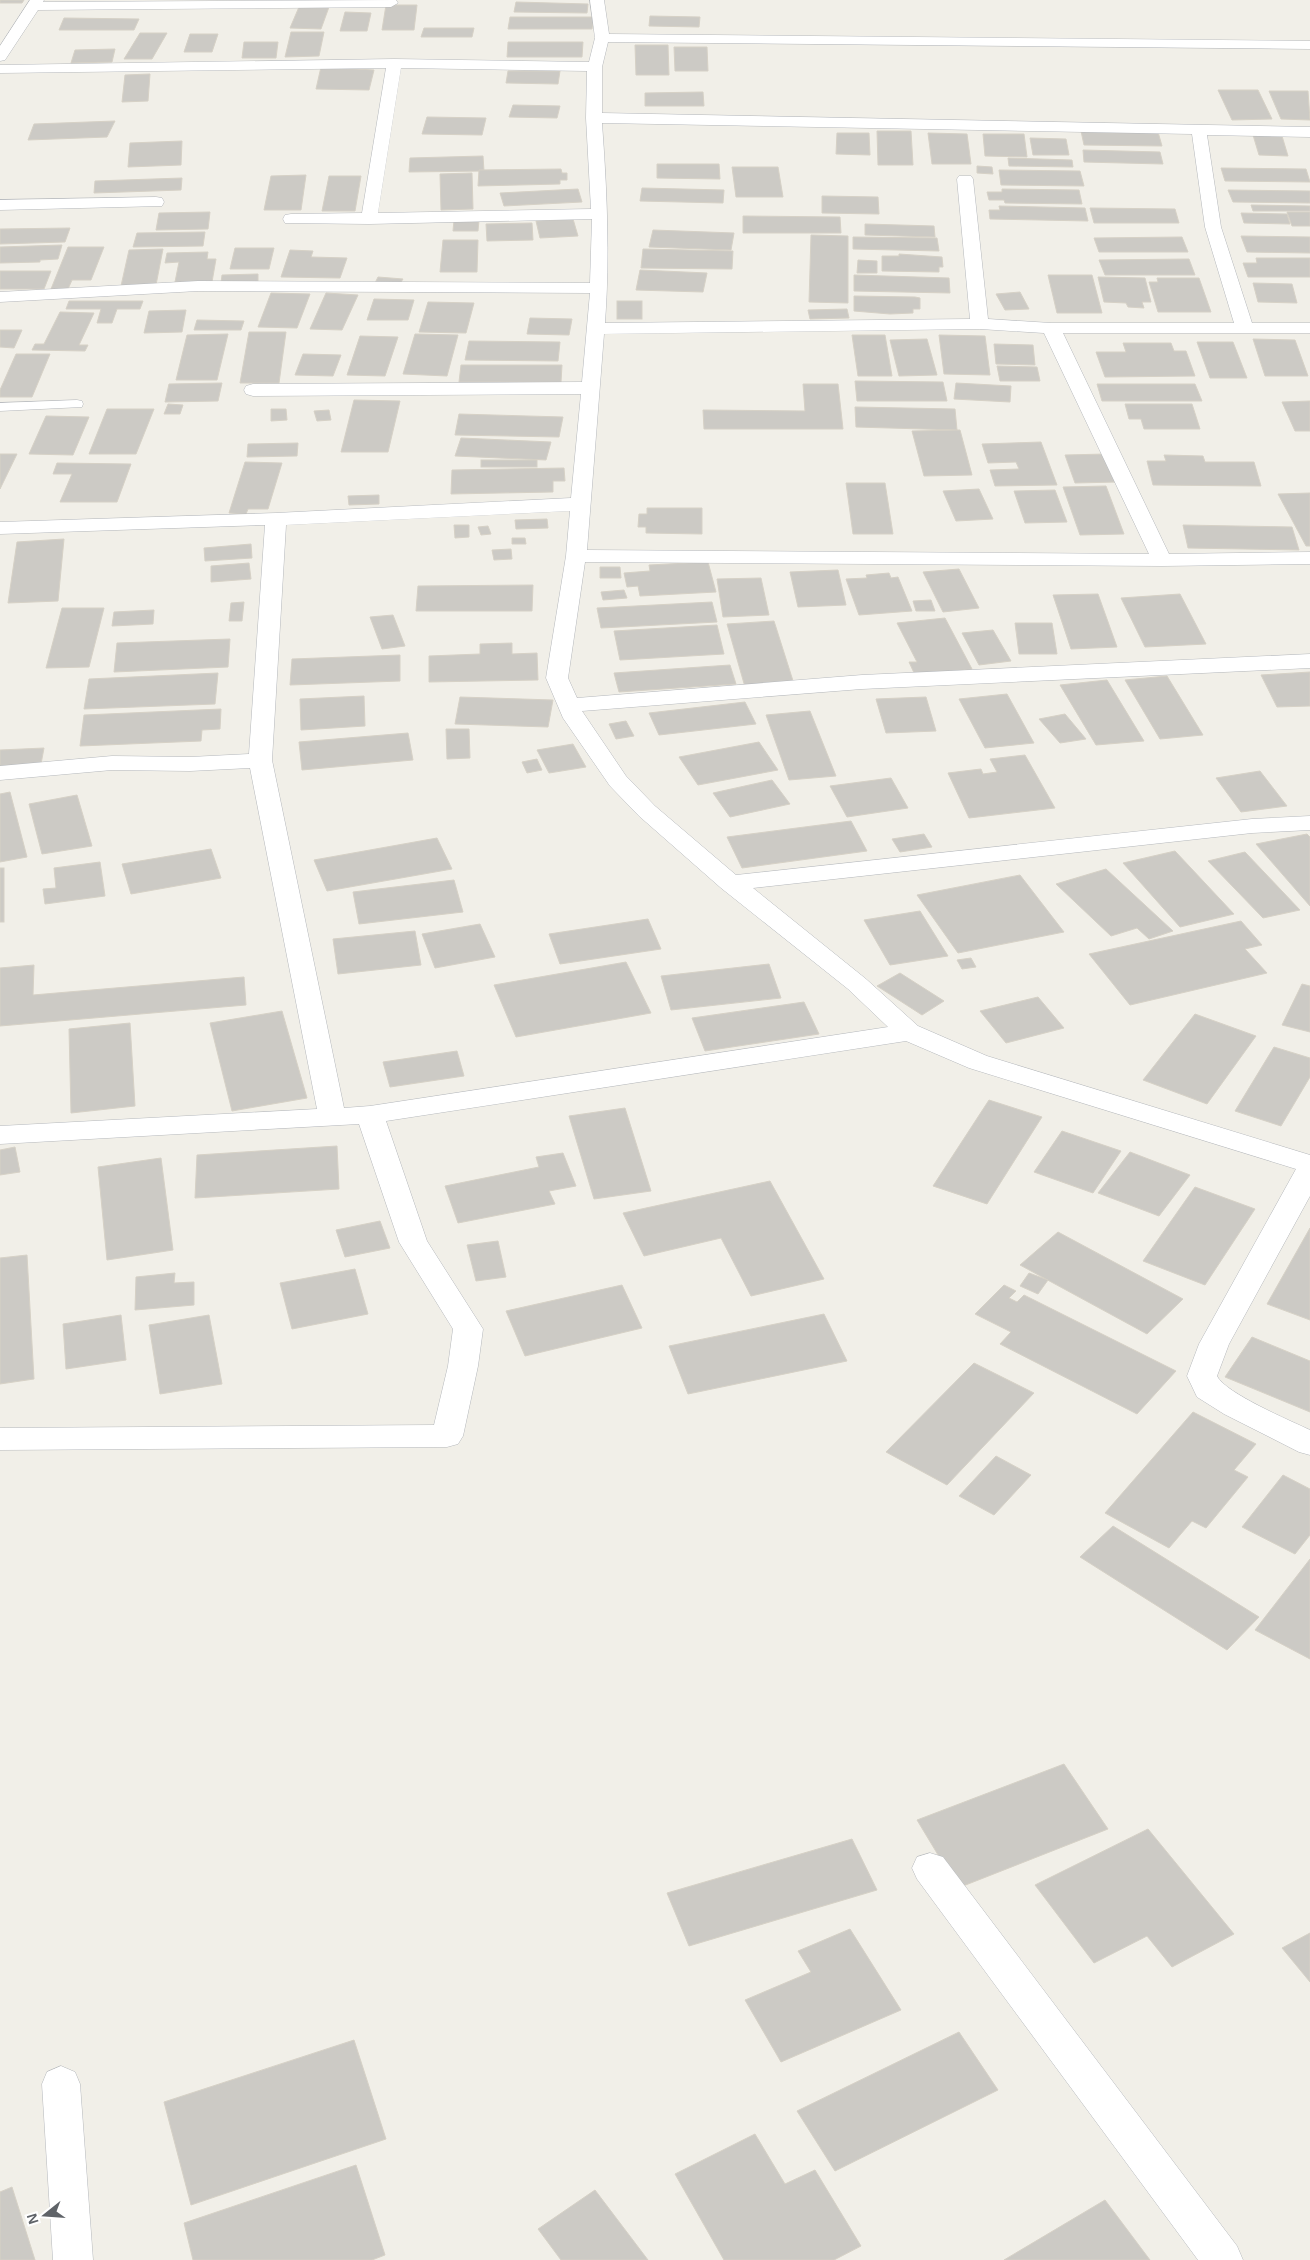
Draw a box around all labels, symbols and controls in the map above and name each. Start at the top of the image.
north arrow [20,2190,70,2240]
text: N [23,2212,42,2226]

